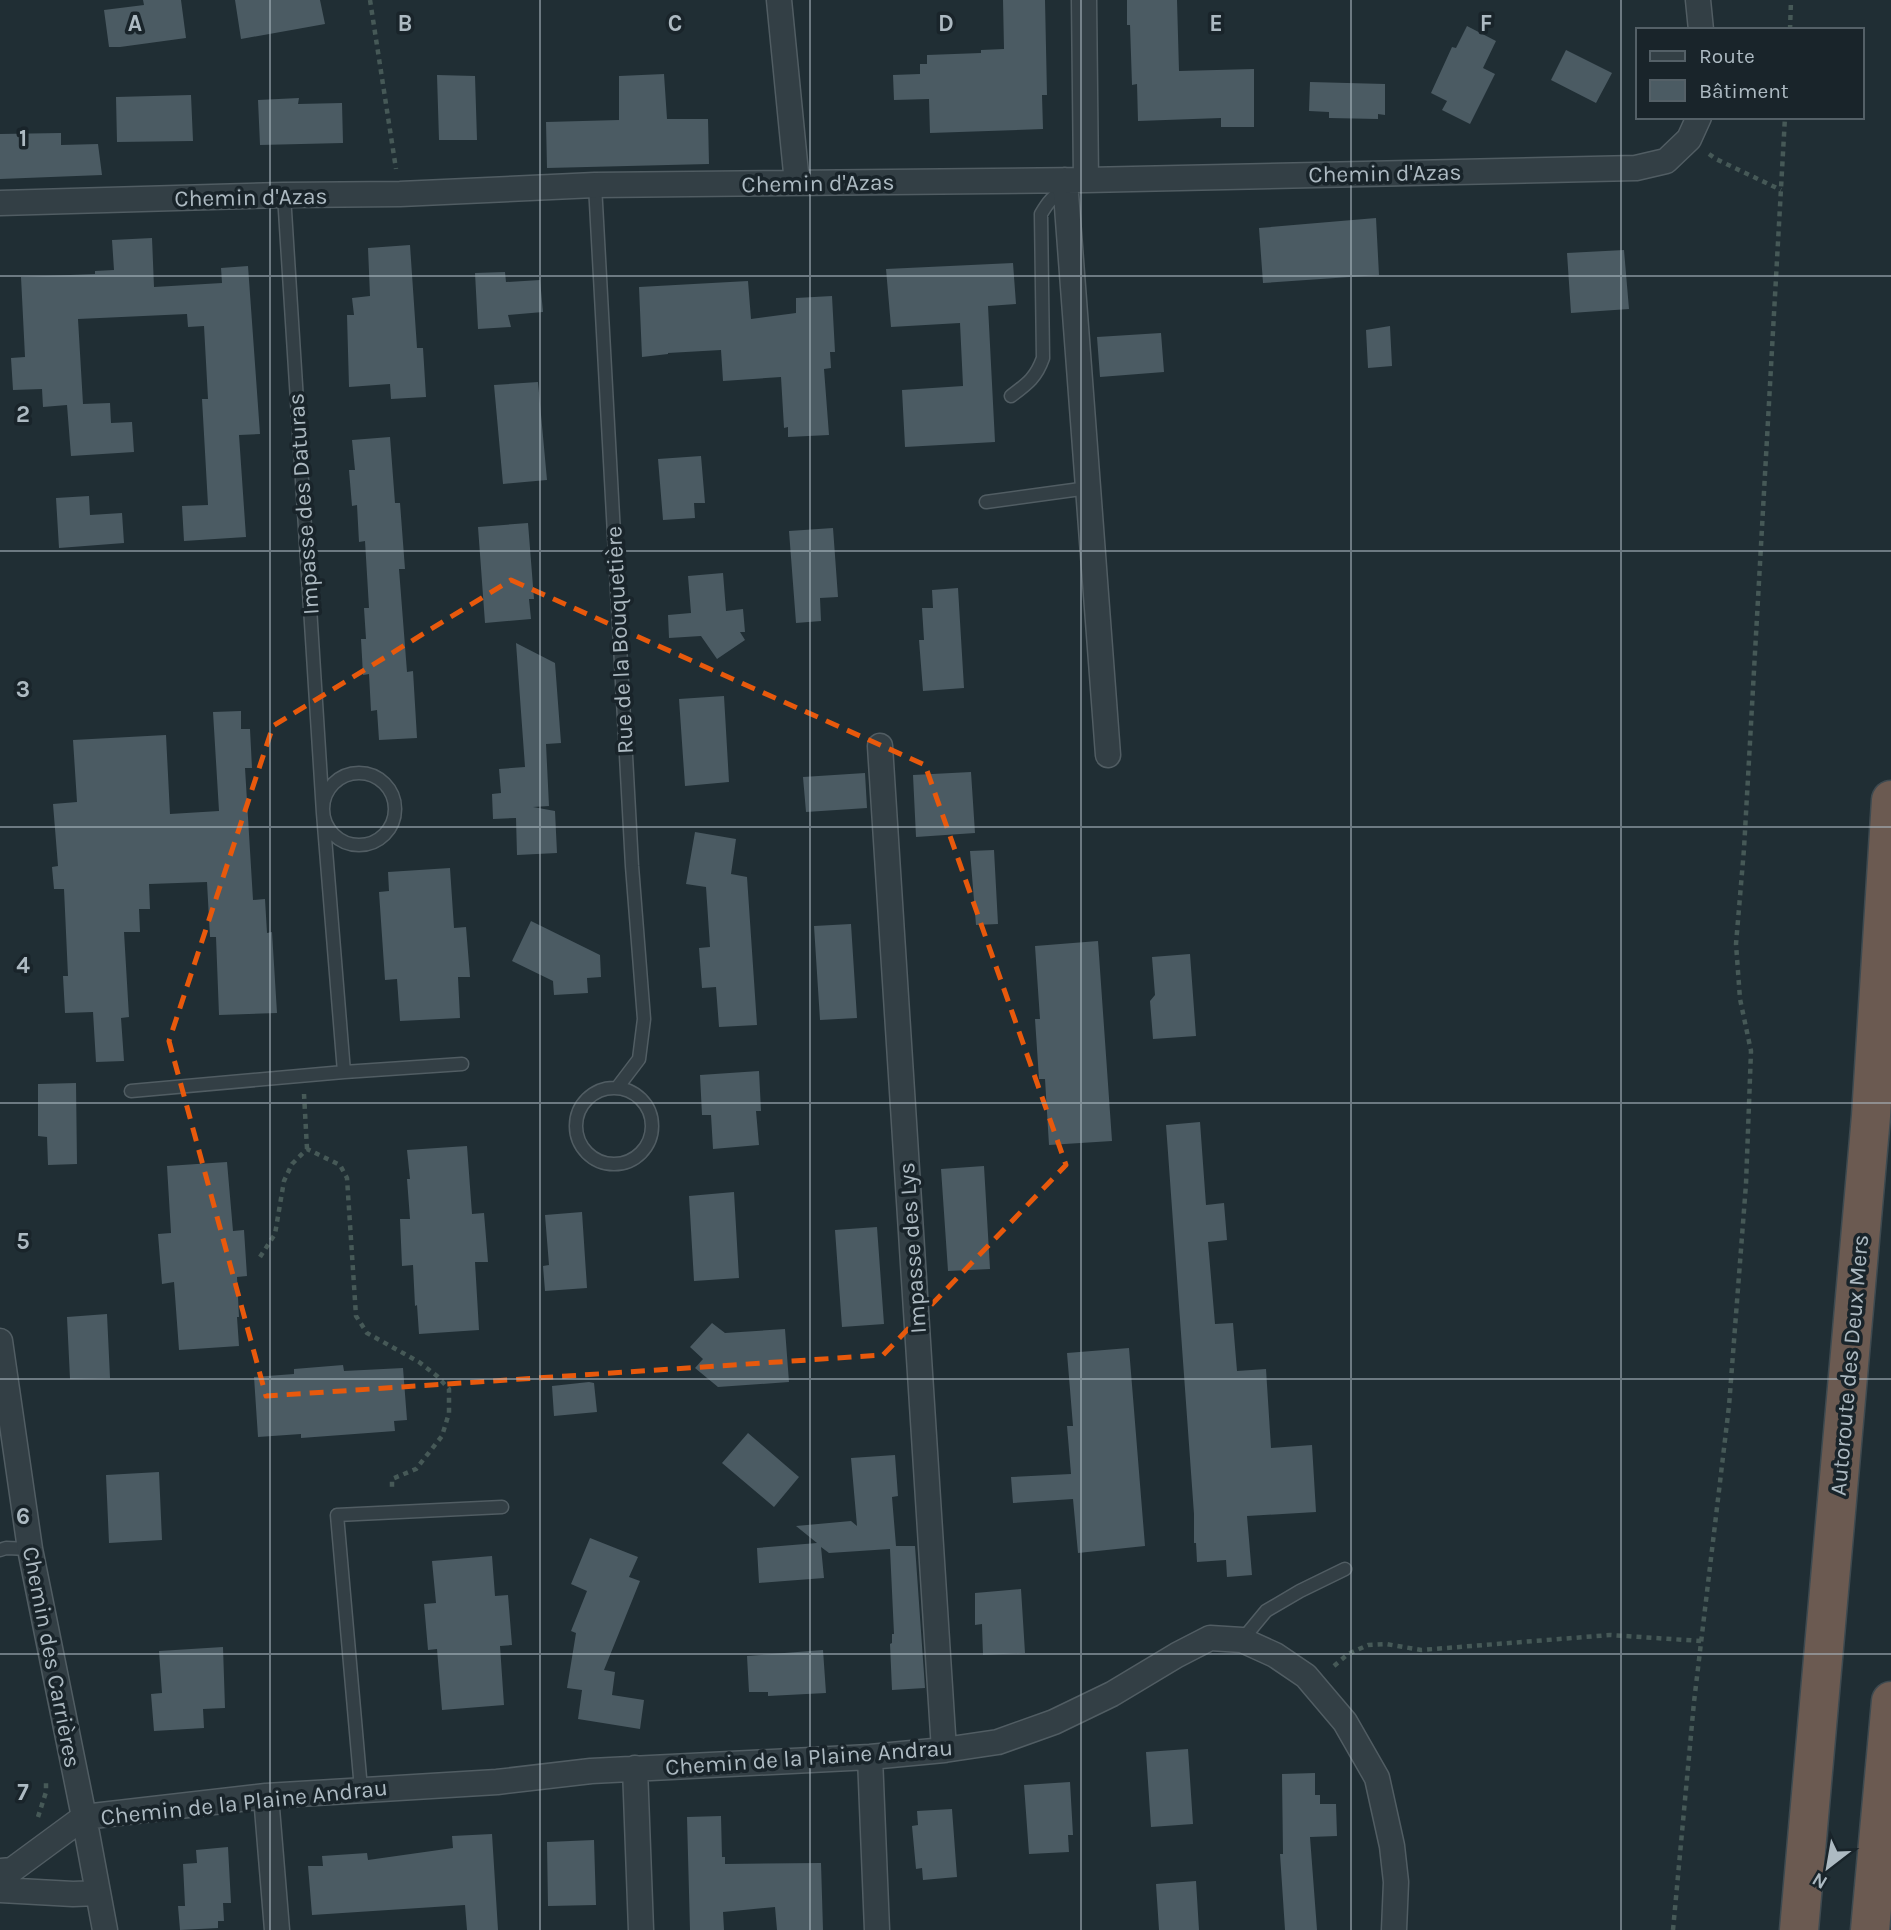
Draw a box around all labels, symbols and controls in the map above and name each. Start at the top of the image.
text: A [128,10,142,37]
text: B [398,10,412,37]
text: C [668,10,682,37]
text: D [938,10,954,37]
text: E [1209,10,1223,37]
text: F [1480,10,1492,37]
legend [1636,28,1863,119]
text: Route [1699,44,1755,68]
text: Bâtiment [1699,79,1789,103]
text: 1 [19,125,27,152]
street label: Chemin d'Azas [1308,159,1462,188]
street label: Chemin d'Azas [741,169,895,198]
street label: Chemin d'Azas [174,183,328,212]
street label: Impasse des Daturas [282,392,325,616]
text: 2 [16,401,30,428]
street label: Rue de la Bouquetière [600,525,639,755]
text: 3 [16,676,30,703]
text: 4 [16,952,30,979]
street label: Impasse des Lys [893,1162,932,1334]
text: 5 [16,1228,30,1255]
street label: Autoroute des Deux Mers [1825,1233,1874,1497]
text: 6 [16,1503,30,1530]
street label: Chemin des Carrières [17,1544,86,1770]
street label: Chemin de la Plaine Andrau [664,1734,954,1781]
street label: Chemin de la Plaine Andrau [99,1774,389,1831]
text: 7 [17,1779,29,1806]
north arrow [1793,1832,1863,1902]
text: N [1808,1868,1831,1894]

